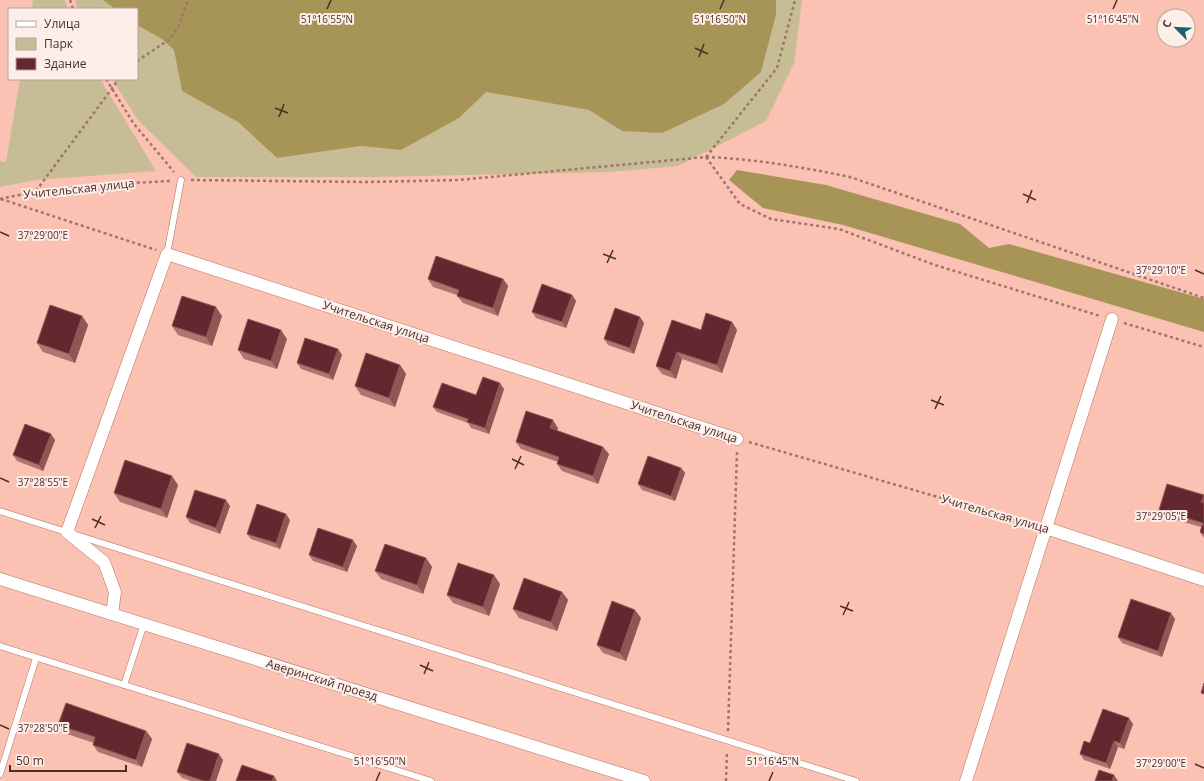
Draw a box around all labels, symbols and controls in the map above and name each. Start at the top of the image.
legend [8,8,138,80]
north arrow [1156,8,1196,48]
text: 51°16'55"N [301,12,353,26]
text: 51°16'50"N [694,12,746,26]
text: 51°16'45"N [1087,12,1139,26]
text: Улица [44,15,80,32]
text: С [1158,17,1175,30]
text: Парк [44,35,74,52]
text: Здание [44,55,87,72]
street label: Учительская улица [22,174,135,203]
text: 37°29'00"E [18,228,68,242]
text: 37°29'10"E [1136,263,1186,277]
street label: Учительская улица [320,296,432,347]
street label: Учительская улица [628,396,740,447]
text: 37°28'55"E [18,475,68,489]
street label: Учительская улица [939,490,1051,537]
text: 37°29'05"E [1136,509,1186,523]
street label: Аверинский проезд [264,655,380,705]
text: 37°28'50"E [18,721,68,735]
scale bar [10,747,126,773]
text: 50 m [16,752,44,769]
text: 51°16'50"N [354,754,406,768]
text: 51°16'45"N [747,754,799,768]
text: 37°29'00"E [1136,756,1186,770]

